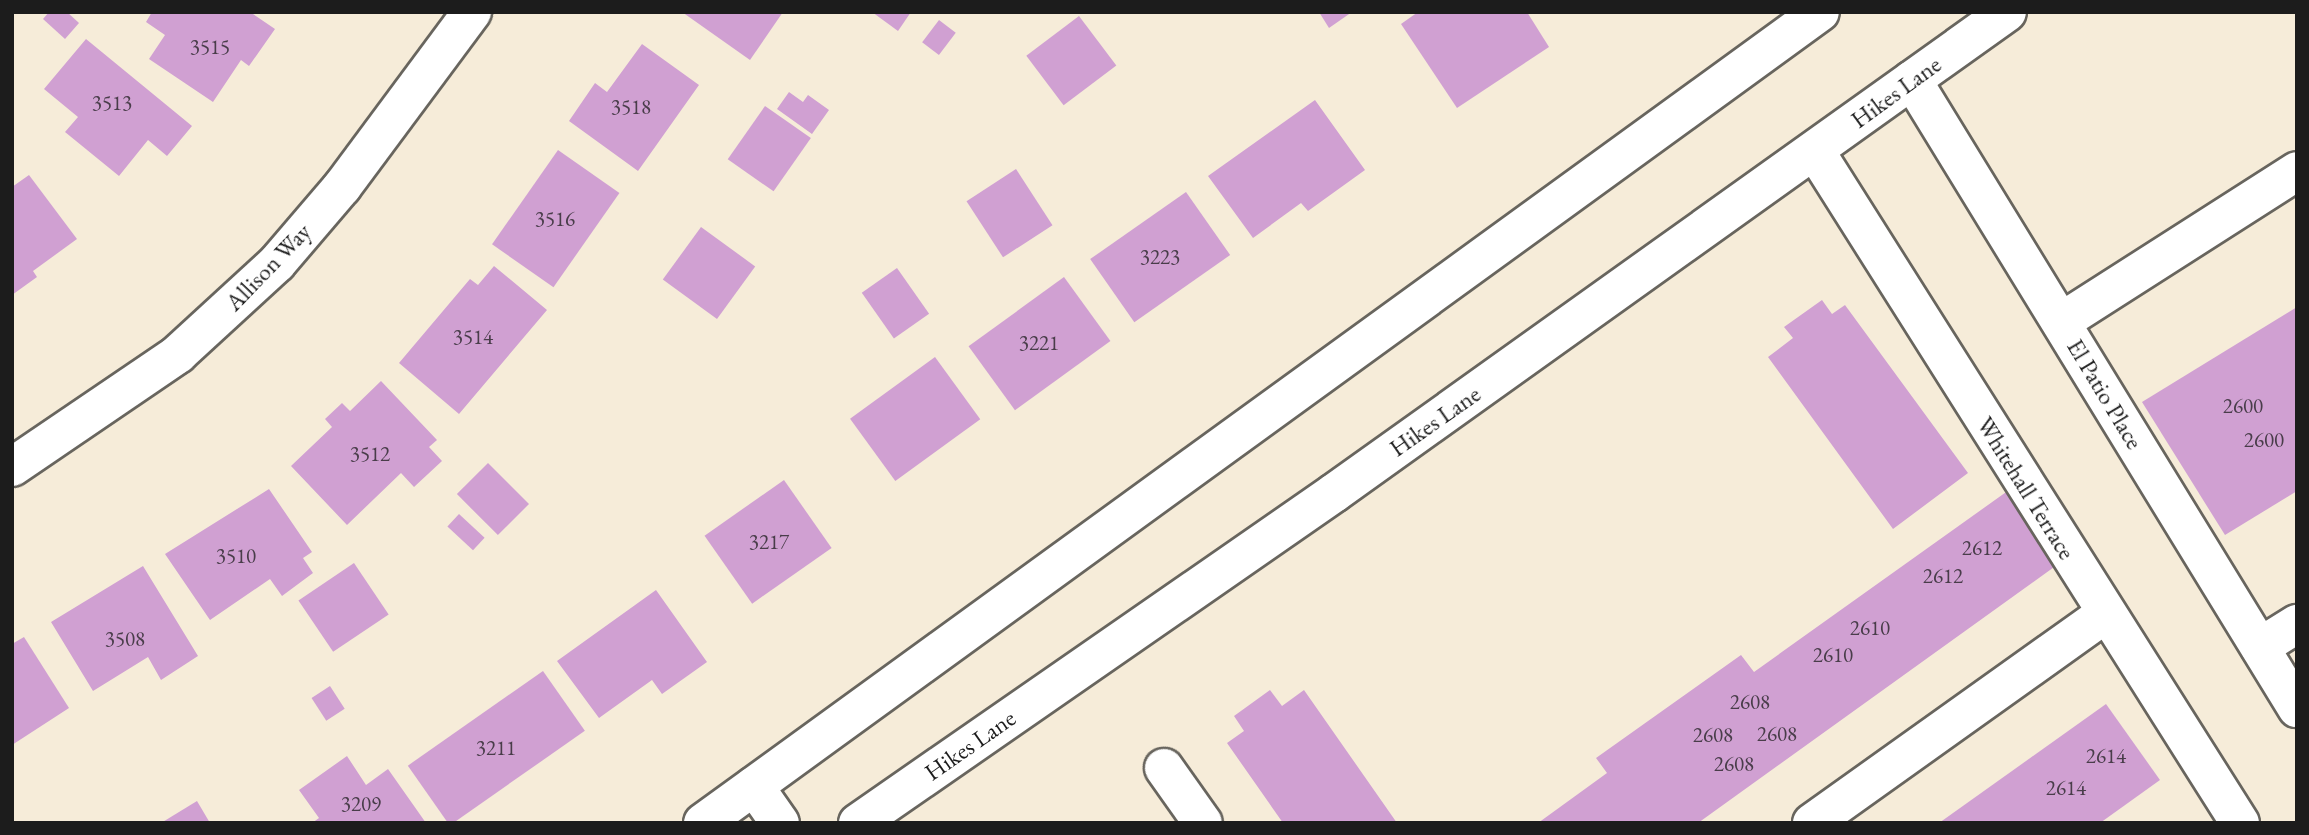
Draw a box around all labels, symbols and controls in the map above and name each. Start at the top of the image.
house number: 3515 [190,34,230,60]
street label: Hikes Lane [1845,50,1947,134]
house number: 3513 [92,90,132,116]
house number: 3518 [611,94,651,120]
house number: 3516 [535,206,575,232]
street label: Allison Way [219,217,317,317]
house number: 3223 [1140,244,1180,270]
house number: 3514 [453,324,493,350]
house number: 3221 [1019,330,1059,356]
street label: El Patio Place [2061,334,2149,454]
street label: Hikes Lane [1384,379,1486,463]
house number: 2600 [2223,393,2263,419]
street label: Whitehall Terrace [1971,411,2081,565]
house number: 2600 [2244,427,2284,453]
house number: 3512 [350,441,390,467]
house number: 3217 [749,529,789,555]
house number: 2612 [1962,535,2002,561]
house number: 3510 [216,543,256,569]
house number: 2612 [1923,563,1963,589]
house number: 2610 [1850,615,1890,641]
house number: 3508 [105,626,145,652]
house number: 2610 [1813,642,1853,668]
house number: 2608 [1730,689,1770,715]
street label: Hikes Lane [919,703,1021,787]
house number: 2608 [1757,721,1797,747]
house number: 2608 [1693,722,1733,748]
house number: 3211 [476,735,516,761]
house number: 2614 [2086,743,2126,769]
house number: 2608 [1714,751,1754,777]
house number: 2614 [2046,775,2086,801]
house number: 3209 [341,791,381,817]

